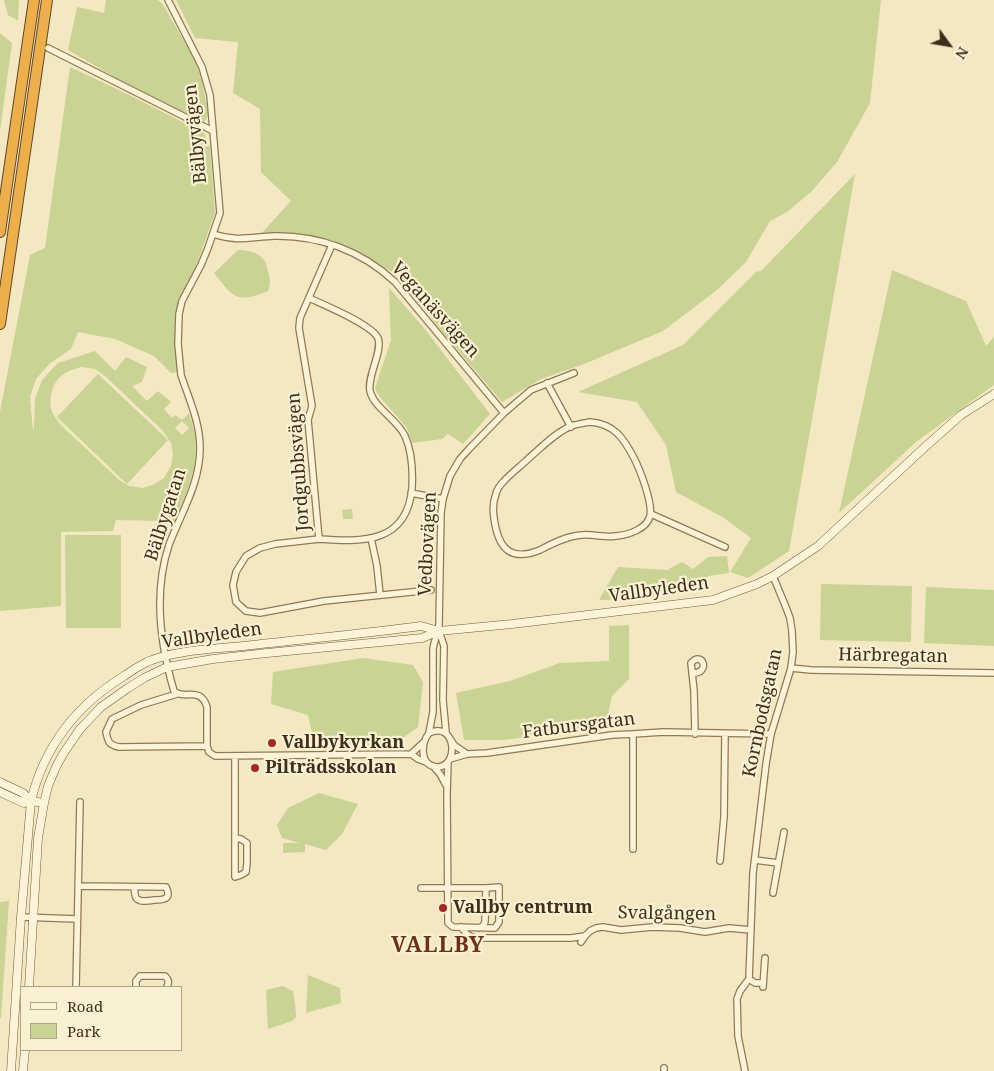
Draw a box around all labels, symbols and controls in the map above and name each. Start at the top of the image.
north arrow [924,20,974,70]
text: N [951,43,973,63]
street label: Bälbyvägen [180,83,212,185]
street label: Veganäsvägen [386,257,484,363]
street label: Jordgubbsvägen [283,392,315,532]
street label: Bälbygatan [141,466,191,564]
street label: Vedbovägen [414,491,442,597]
street label: Vallbyleden [608,572,710,608]
street label: Vallbyleden [161,618,263,654]
street label: Härbregatan [838,644,948,668]
street label: Kornbodsgatan [739,647,787,779]
street label: Fatbursgatan [521,708,637,744]
place label: Vallbykyrkan [282,732,404,754]
marker: Vallbykyrkan [266,737,278,749]
place label: Pilträdsskolan [265,757,397,779]
marker: Pilträdsskolan [249,762,261,774]
place label: Vallby centrum [453,897,593,919]
marker: Vallby centrum [437,902,449,914]
street label: Svalgången [618,902,716,926]
district label: VALLBY [390,933,486,959]
legend [20,986,182,1051]
text: Road [67,996,103,1016]
text: Park [67,1021,100,1041]

